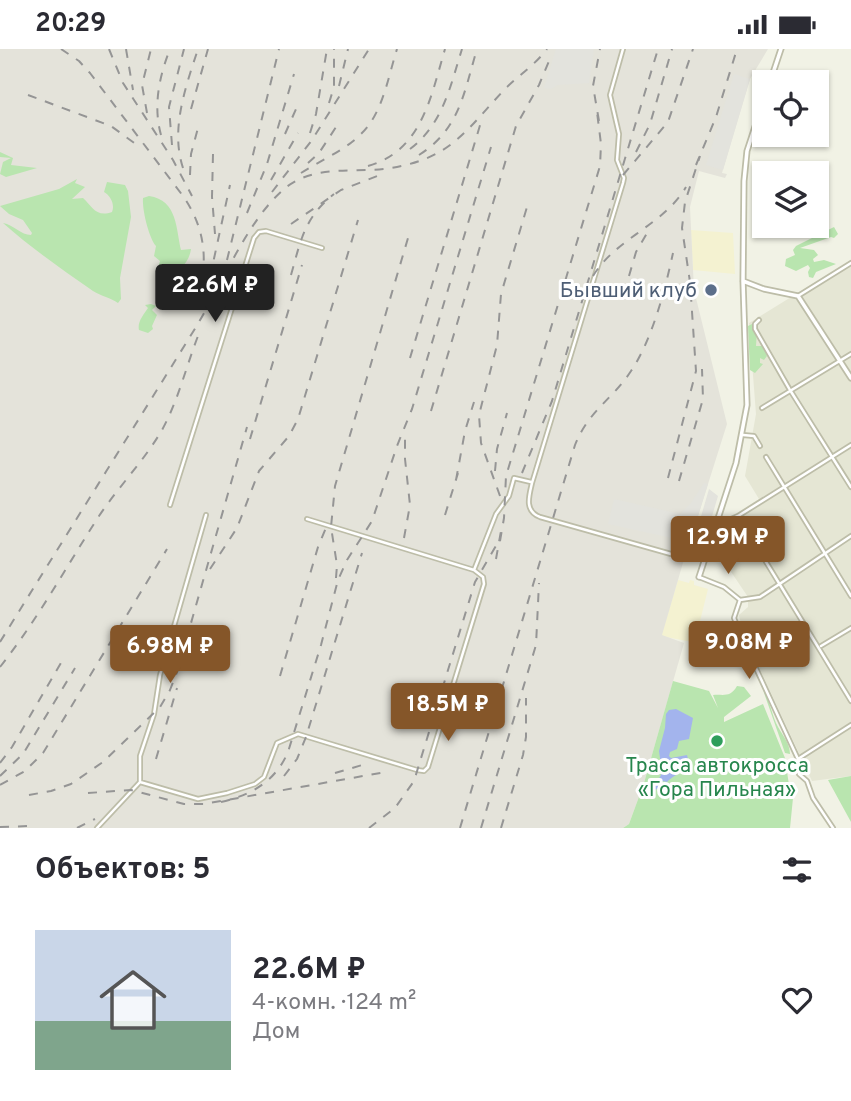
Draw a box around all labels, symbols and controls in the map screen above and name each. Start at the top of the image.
text: 20:29 [35,8,106,41]
map controls [752,70,829,238]
button: locate [752,70,829,147]
button: layers [752,161,829,238]
pin: 22.6M ₽ [150,265,280,324]
text: 22.6M ₽ [171,272,259,301]
place label: Бывший клуб [560,278,697,305]
marker: Бывший клуб [703,282,719,298]
pin: 12.9M ₽ [663,517,793,576]
text: 12.9M ₽ [687,524,769,553]
pin: 9.08M ₽ [684,621,814,681]
pin: 6.98M ₽ [105,625,235,685]
text: 9.08M ₽ [705,629,793,658]
text: 6.98M ₽ [126,633,214,662]
pin: 18.5M ₽ [383,683,513,743]
text: 18.5M ₽ [407,691,489,720]
marker: Трасса автокросса «Гора Пильная» [709,733,725,749]
place label: Трасса автокросса «Гора Пильная» [625,753,809,804]
icon: filters [778,851,816,889]
text: Объектов: 5 [35,852,210,889]
text: 22.6M ₽ [252,952,366,989]
icon: home [91,958,175,1042]
icon: heart [778,981,816,1019]
text: 4-комн. · 124 m² [252,989,416,1018]
text: Дом [252,1018,300,1047]

